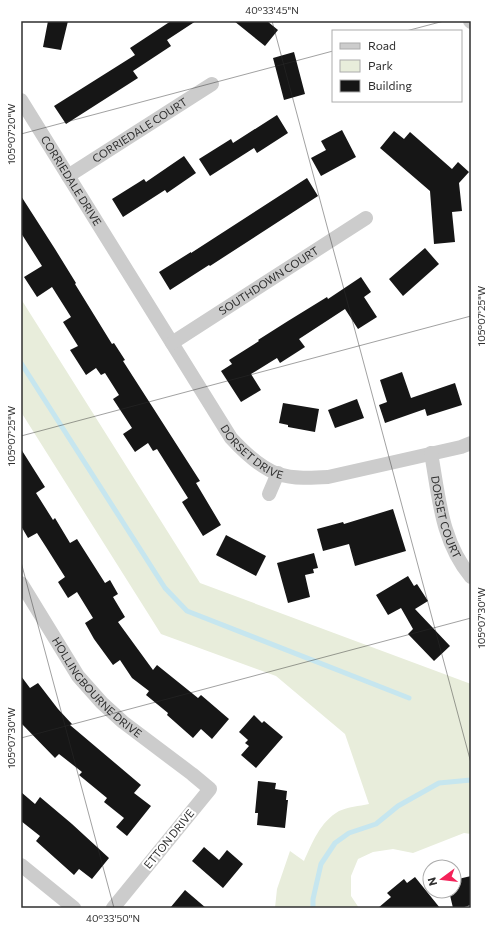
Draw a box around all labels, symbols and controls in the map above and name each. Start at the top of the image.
text: 40°33'45"N [245,4,299,16]
legend [332,30,462,102]
text: Road [368,38,396,52]
text: Park [368,58,394,72]
text: Building [368,78,412,92]
street label: CORRIEDALE COURT [89,95,189,165]
text: 105°07'20"W [5,103,17,165]
street label: CORRIEDALE DRIVE [39,133,104,228]
street label: SOUTHDOWN COURT [216,243,321,317]
text: 105°07'25"W [475,286,487,346]
text: 105°07'25"W [5,406,17,466]
street label: DORSET DRIVE [218,422,285,481]
street label: DORSET COURT [429,475,464,561]
text: 105°07'30"W [475,587,487,649]
street label: HOLLINGBOURNE DRIVE [50,635,145,740]
text: 105°07'30"W [5,707,17,769]
street label: ETTON DRIVE [141,807,196,871]
north arrow [422,859,462,899]
text: N [425,876,439,887]
text: 40°33'50"N [86,912,140,924]

